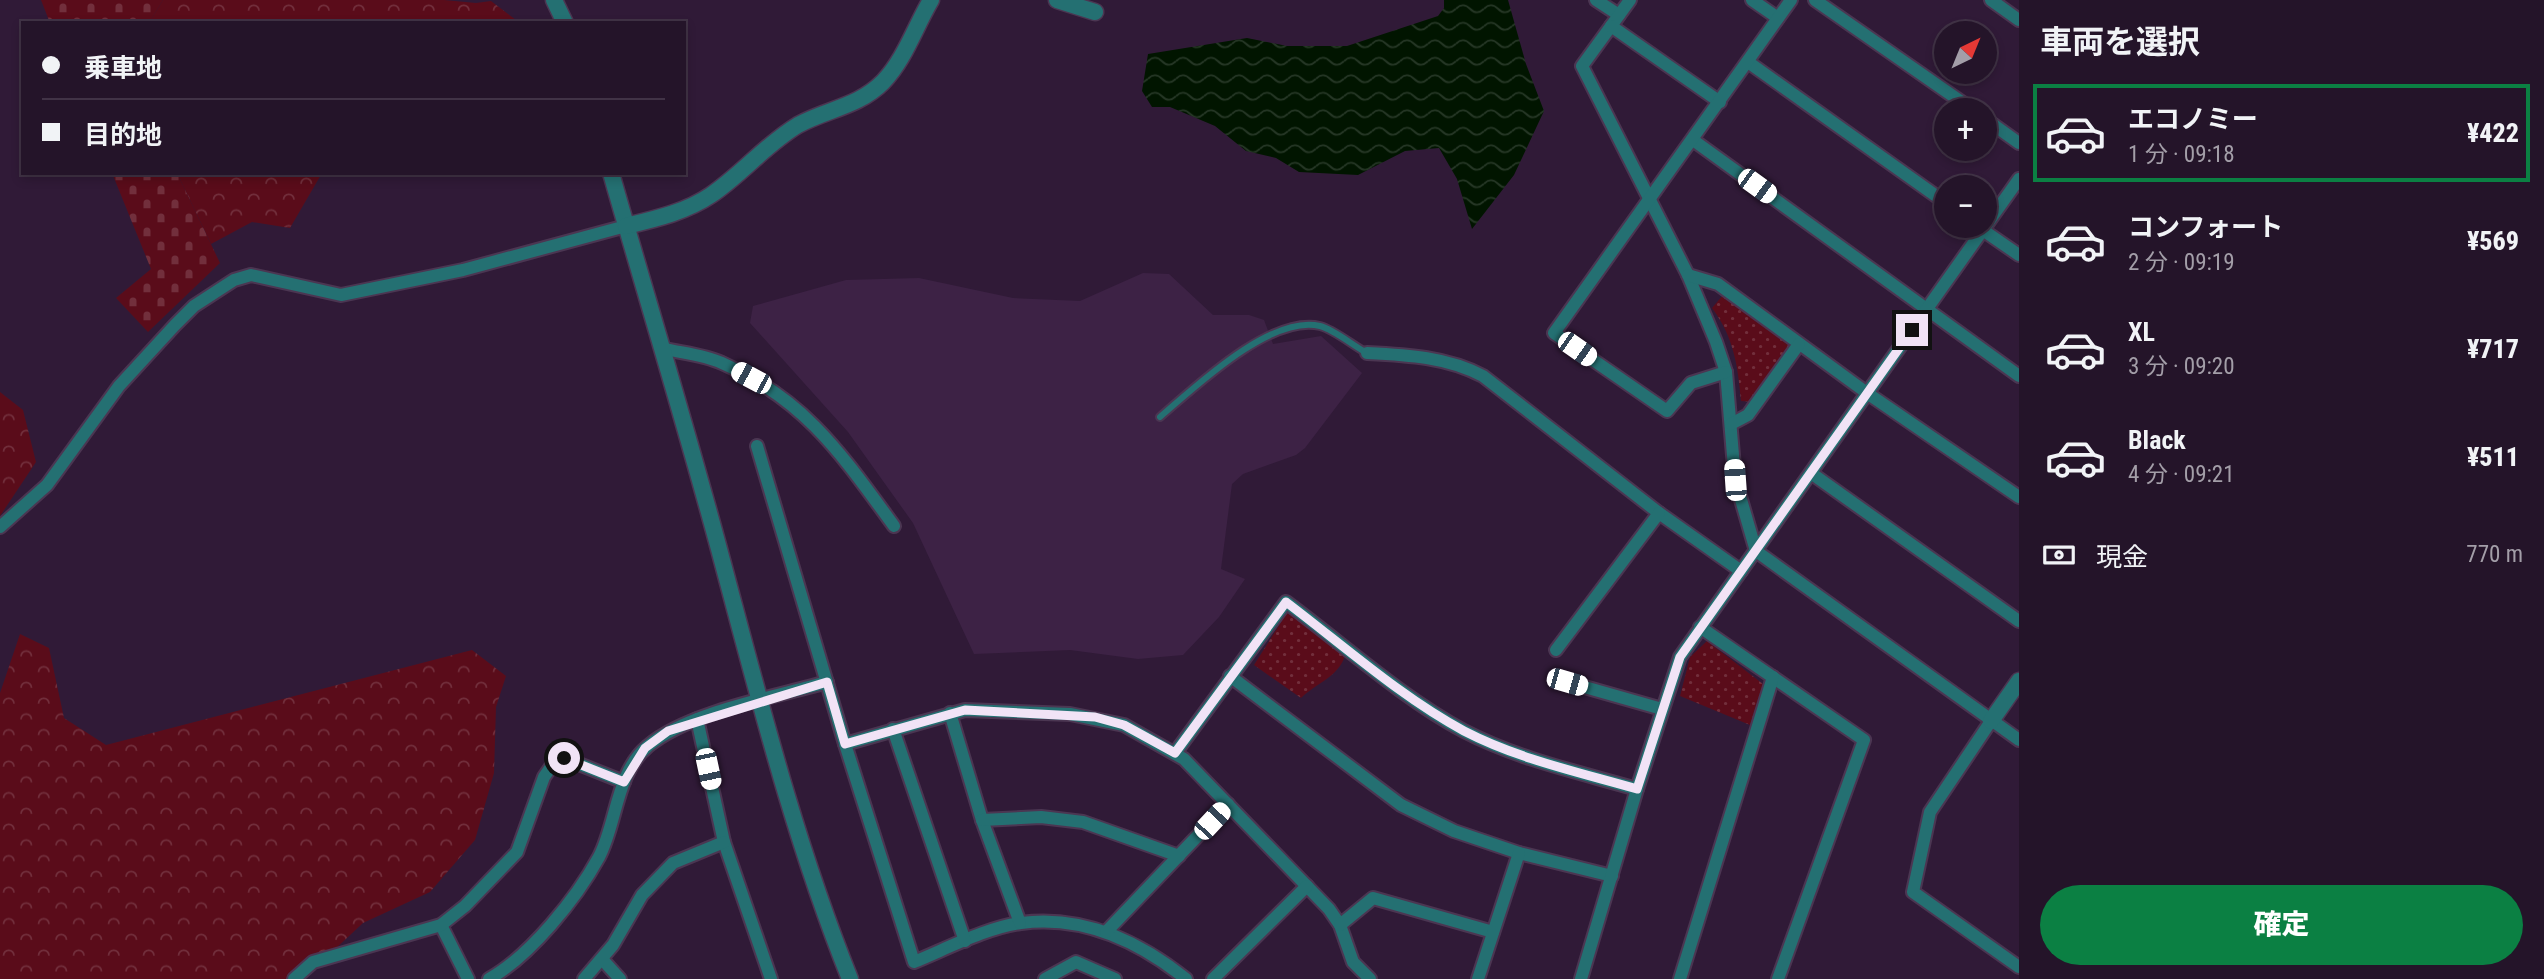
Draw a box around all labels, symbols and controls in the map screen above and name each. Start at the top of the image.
north arrow [1934,21,1997,84]
map controls [1934,21,1997,238]
text: 車両を選択 [2040,23,2200,61]
text: 乗車地 [84,53,162,83]
button: + [1934,98,1997,161]
icon: car [2044,102,2107,165]
text: エコノミー [2128,104,2258,134]
text: ¥422 [2467,118,2519,148]
text: 目的地 [84,120,162,150]
text: 1 分 · 09:18 [2128,141,2235,168]
car [1734,165,1781,207]
button: − [1934,175,1997,238]
icon: car [2044,210,2107,273]
text: コンフォート [2128,212,2283,242]
text: ¥569 [2467,226,2519,256]
text: 2 分 · 09:19 [2128,249,2235,276]
route end [1896,314,1928,346]
text: XL [2128,317,2155,347]
icon: car [2044,318,2107,381]
car [1554,328,1601,370]
text: ¥717 [2467,334,2519,364]
text: 3 分 · 09:20 [2128,353,2235,380]
car [728,359,775,397]
text: Black [2128,425,2186,455]
icon: car [2044,426,2107,489]
text: ¥511 [2467,442,2519,472]
car [1724,458,1747,502]
text: 4 分 · 09:21 [2128,461,2235,488]
icon: cash [2040,536,2078,574]
text: 770 m [2466,541,2523,568]
text: 現金 [2096,542,2148,572]
car [1544,666,1591,698]
route start [548,742,580,774]
car [694,746,723,792]
car [1190,798,1235,844]
button: 確定 [2040,885,2523,965]

